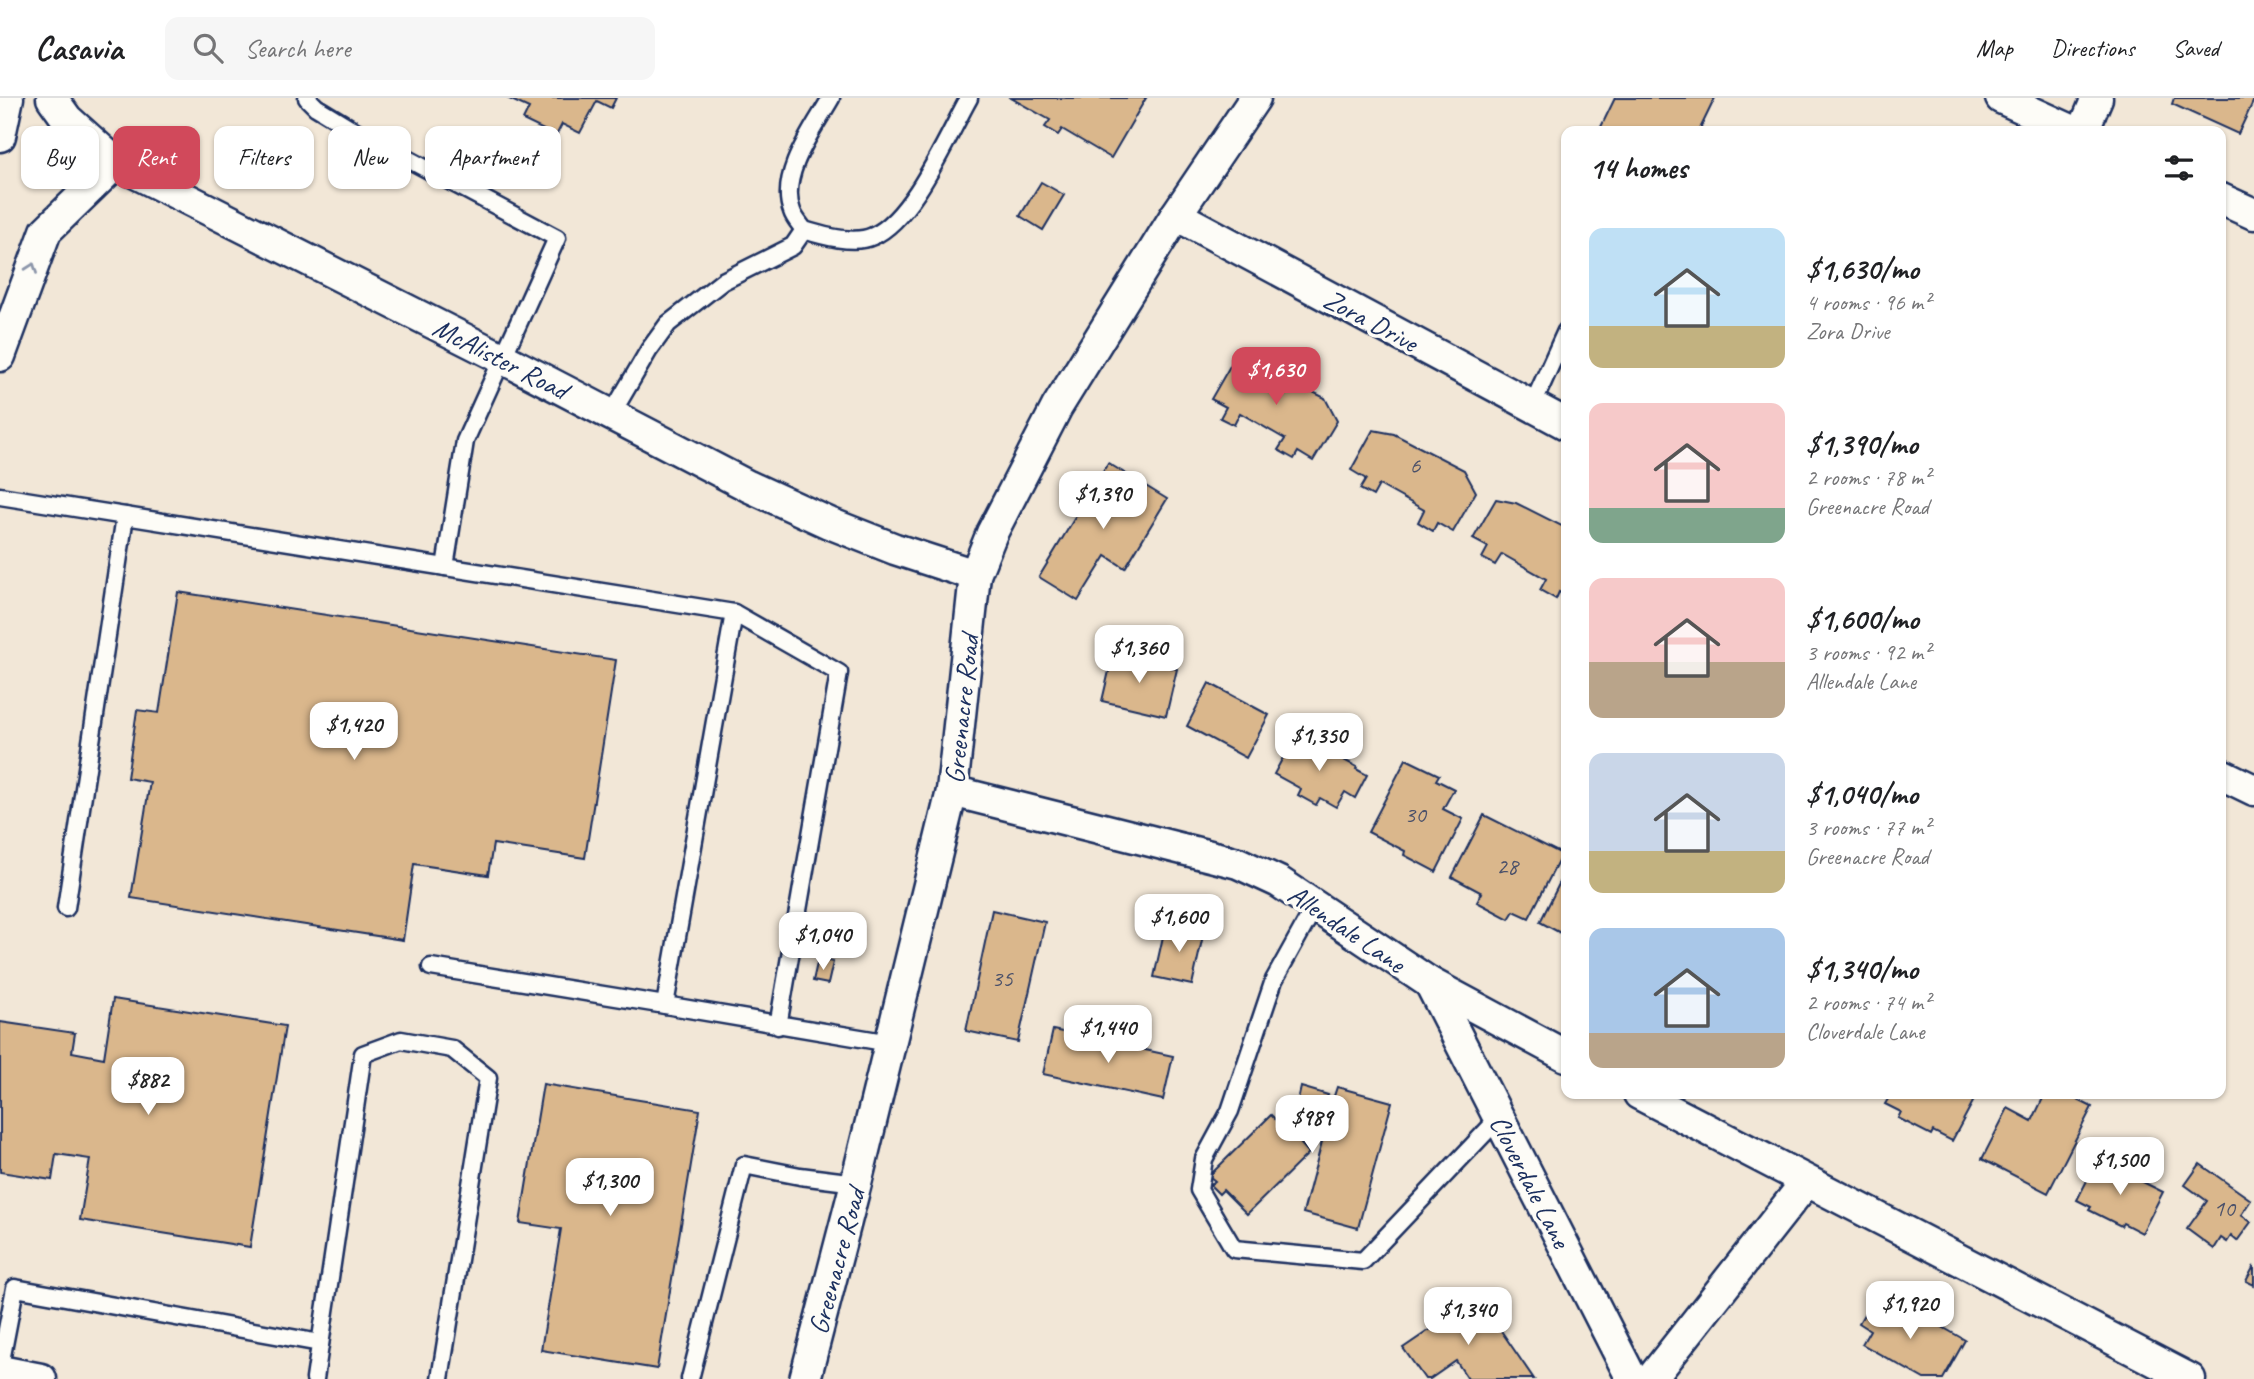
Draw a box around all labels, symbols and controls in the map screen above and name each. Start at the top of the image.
search box [165,17,655,80]
text: Casavia [35,27,123,69]
icon: search [189,29,227,67]
text: Search here [245,32,351,65]
text: Map [1976,33,2013,63]
text: Directions [2051,33,2134,63]
text: Saved [2172,33,2219,63]
chip: Buy [21,126,99,189]
chip: Rent [113,126,200,189]
chip: Filters [214,126,314,189]
chip: New [328,126,411,189]
chip: Apartment [425,126,561,189]
text: 14 homes [1589,149,1687,187]
icon: filters [2160,149,2198,187]
text: $1,630/mo [1806,250,1919,288]
icon: home [1645,256,1729,340]
one-way arrow [24,263,38,275]
street label: Zora Drive [1318,281,1426,361]
text: 4 rooms · 96 m² [1806,288,1930,317]
street label: McAlister Road [427,310,578,409]
text: Zora Drive [1806,317,1889,346]
pin: $1,630 [1219,348,1333,407]
text: $1,630 [1248,355,1304,384]
text: $1,390/mo [1806,425,1918,463]
icon: home [1645,431,1729,515]
house number: 6 [1410,450,1422,480]
text: 2 rooms · 78 m² [1806,463,1930,492]
pin: $1,390 [1046,472,1160,531]
text: $1,390 [1075,479,1131,508]
text: Greenacre Road [1806,492,1929,521]
text: $1,600/mo [1806,600,1919,638]
icon: home [1645,606,1729,690]
pin: $1,360 [1082,626,1196,685]
street label: Greenacre Road [936,629,987,785]
text: $1,360 [1111,633,1167,662]
text: 3 rooms · 92 m² [1806,638,1930,667]
text: Allendale Lane [1806,667,1916,696]
pin: $1,420 [297,702,411,762]
text: $1,420 [326,710,382,739]
pin: $1,350 [1262,714,1376,773]
text: $1,350 [1291,721,1347,750]
text: $1,040/mo [1806,775,1918,813]
icon: home [1645,781,1729,865]
house number: 30 [1404,799,1428,829]
text: 3 rooms · 77 m² [1806,813,1930,842]
text: Greenacre Road [1806,842,1929,871]
house number: 28 [1496,851,1520,881]
street label: Allendale Lane [1281,876,1414,981]
pin: $1,600 [1122,894,1236,954]
text: $1,600 [1151,902,1207,931]
pin: $1,040 [766,912,880,972]
text: $1,040 [795,920,851,949]
text: $1,340/mo [1806,950,1918,988]
icon: home [1645,956,1729,1040]
house number: 35 [991,963,1014,993]
text: 2 rooms · 74 m² [1806,988,1930,1017]
pin: $1,440 [1051,1006,1165,1065]
text: $1,440 [1080,1013,1136,1042]
text: Cloverdale Lane [1806,1017,1925,1046]
pin: $882 [107,1058,189,1117]
text: $882 [127,1065,169,1094]
pin: $989 [1271,1096,1353,1155]
text: $989 [1292,1103,1332,1132]
street label: Cloverdale Lane [1482,1109,1580,1255]
pin: $1,500 [2063,1138,2177,1197]
text: $1,500 [2092,1145,2148,1174]
pin: $1,300 [553,1158,667,1218]
text: $1,300 [582,1166,638,1195]
street label: Greenacre Road [800,1181,874,1338]
house number: 10 [2213,1193,2237,1223]
pin: $1,920 [1853,1282,1967,1341]
pin: $1,340 [1411,1288,1525,1347]
text: $1,920 [1882,1289,1938,1318]
text: $1,340 [1440,1295,1496,1324]

